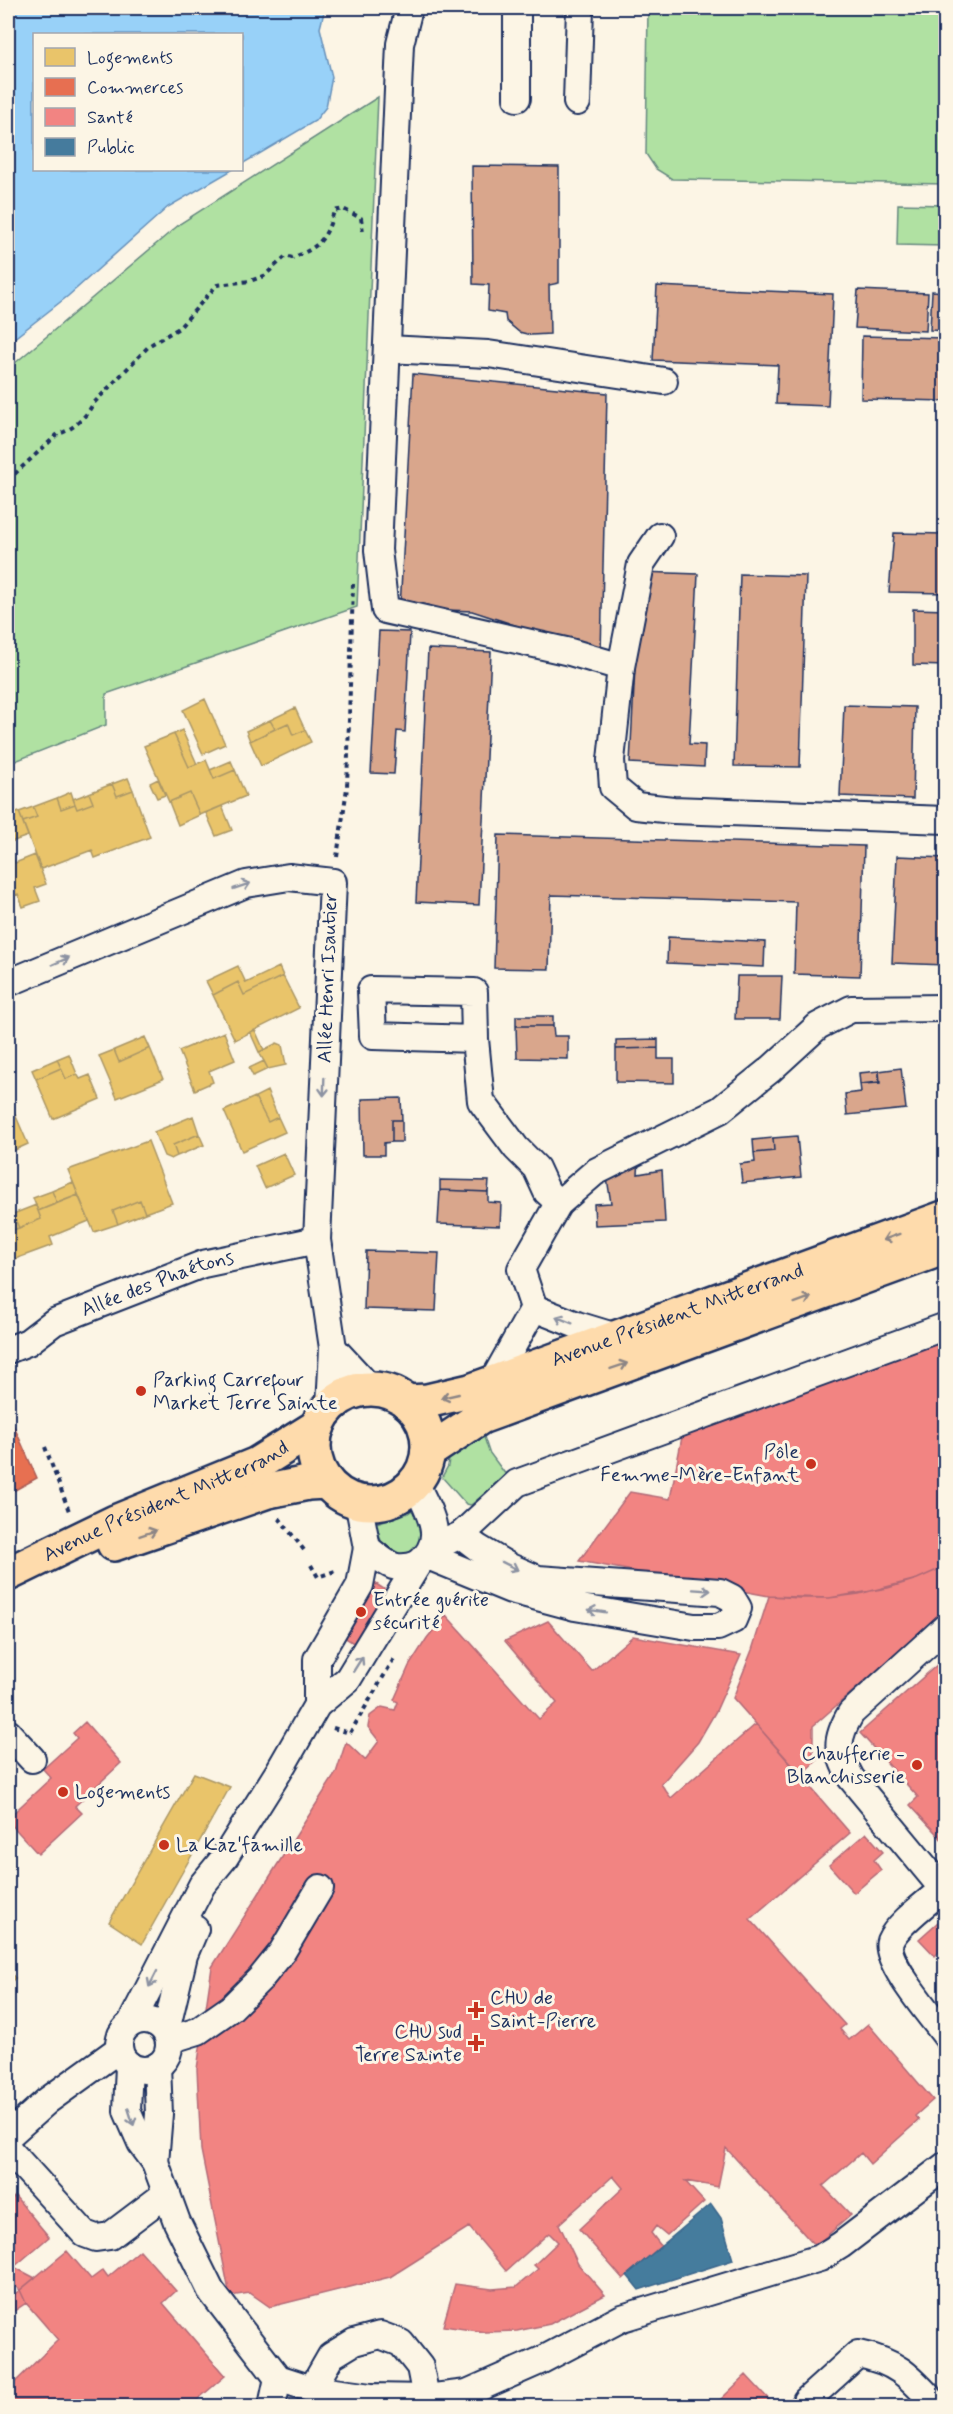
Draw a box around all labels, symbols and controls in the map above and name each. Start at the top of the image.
legend [33,33,243,171]
text: Logements [87,46,173,72]
text: Commerces [87,76,183,100]
text: Santé [87,106,133,130]
text: Public [87,136,135,160]
one-way arrow [232,880,251,891]
street label: Allée Henri Isautier [312,892,344,1064]
one-way arrow [52,954,70,966]
one-way arrow [318,1077,329,1097]
one-way arrow [882,1232,901,1243]
street label: Allée des Phaétons [77,1244,236,1324]
street label: Avenue Président Mitterrand [548,1257,807,1374]
one-way arrow [793,1293,811,1304]
one-way arrow [556,1314,574,1325]
one-way arrow [609,1359,628,1370]
place label: Parking Carrefour Market Terre Sainte [153,1367,338,1417]
marker: Parking Carrefour Market Terre Sainte [134,1384,148,1398]
one-way arrow [441,1390,460,1402]
street label: Avenue Président Mitterrand [39,1434,294,1568]
place label: Pôle Femme-Mère-Enfant [600,1439,799,1489]
marker: Pôle Femme-Mère-Enfant [804,1457,818,1471]
one-way arrow [138,1526,157,1537]
one-way arrow [501,1561,519,1572]
one-way arrow [692,1585,712,1596]
place label: Entrée guérite sécurité [373,1587,489,1637]
marker: Entrée guérite sécurité [354,1605,368,1619]
one-way arrow [588,1605,608,1616]
one-way arrow [352,1656,364,1673]
place label: Chaufferie - Blanchisserie [787,1741,905,1791]
marker: Chaufferie - Blanchisserie [910,1758,924,1772]
place label: Logements [75,1779,170,1808]
marker: Logements [56,1785,70,1799]
place label: La Kaz'famille [176,1832,303,1859]
marker: La Kaz'famille [157,1838,171,1852]
one-way arrow [147,1970,158,1988]
place label: CHU de Saint-Pierre [490,1985,596,2035]
marker: CHU de Saint-Pierre [467,2001,485,2019]
place label: CHU sud Terre Sainte [355,2019,462,2069]
marker: CHU sud Terre Sainte [467,2034,485,2052]
one-way arrow [126,2107,137,2125]

